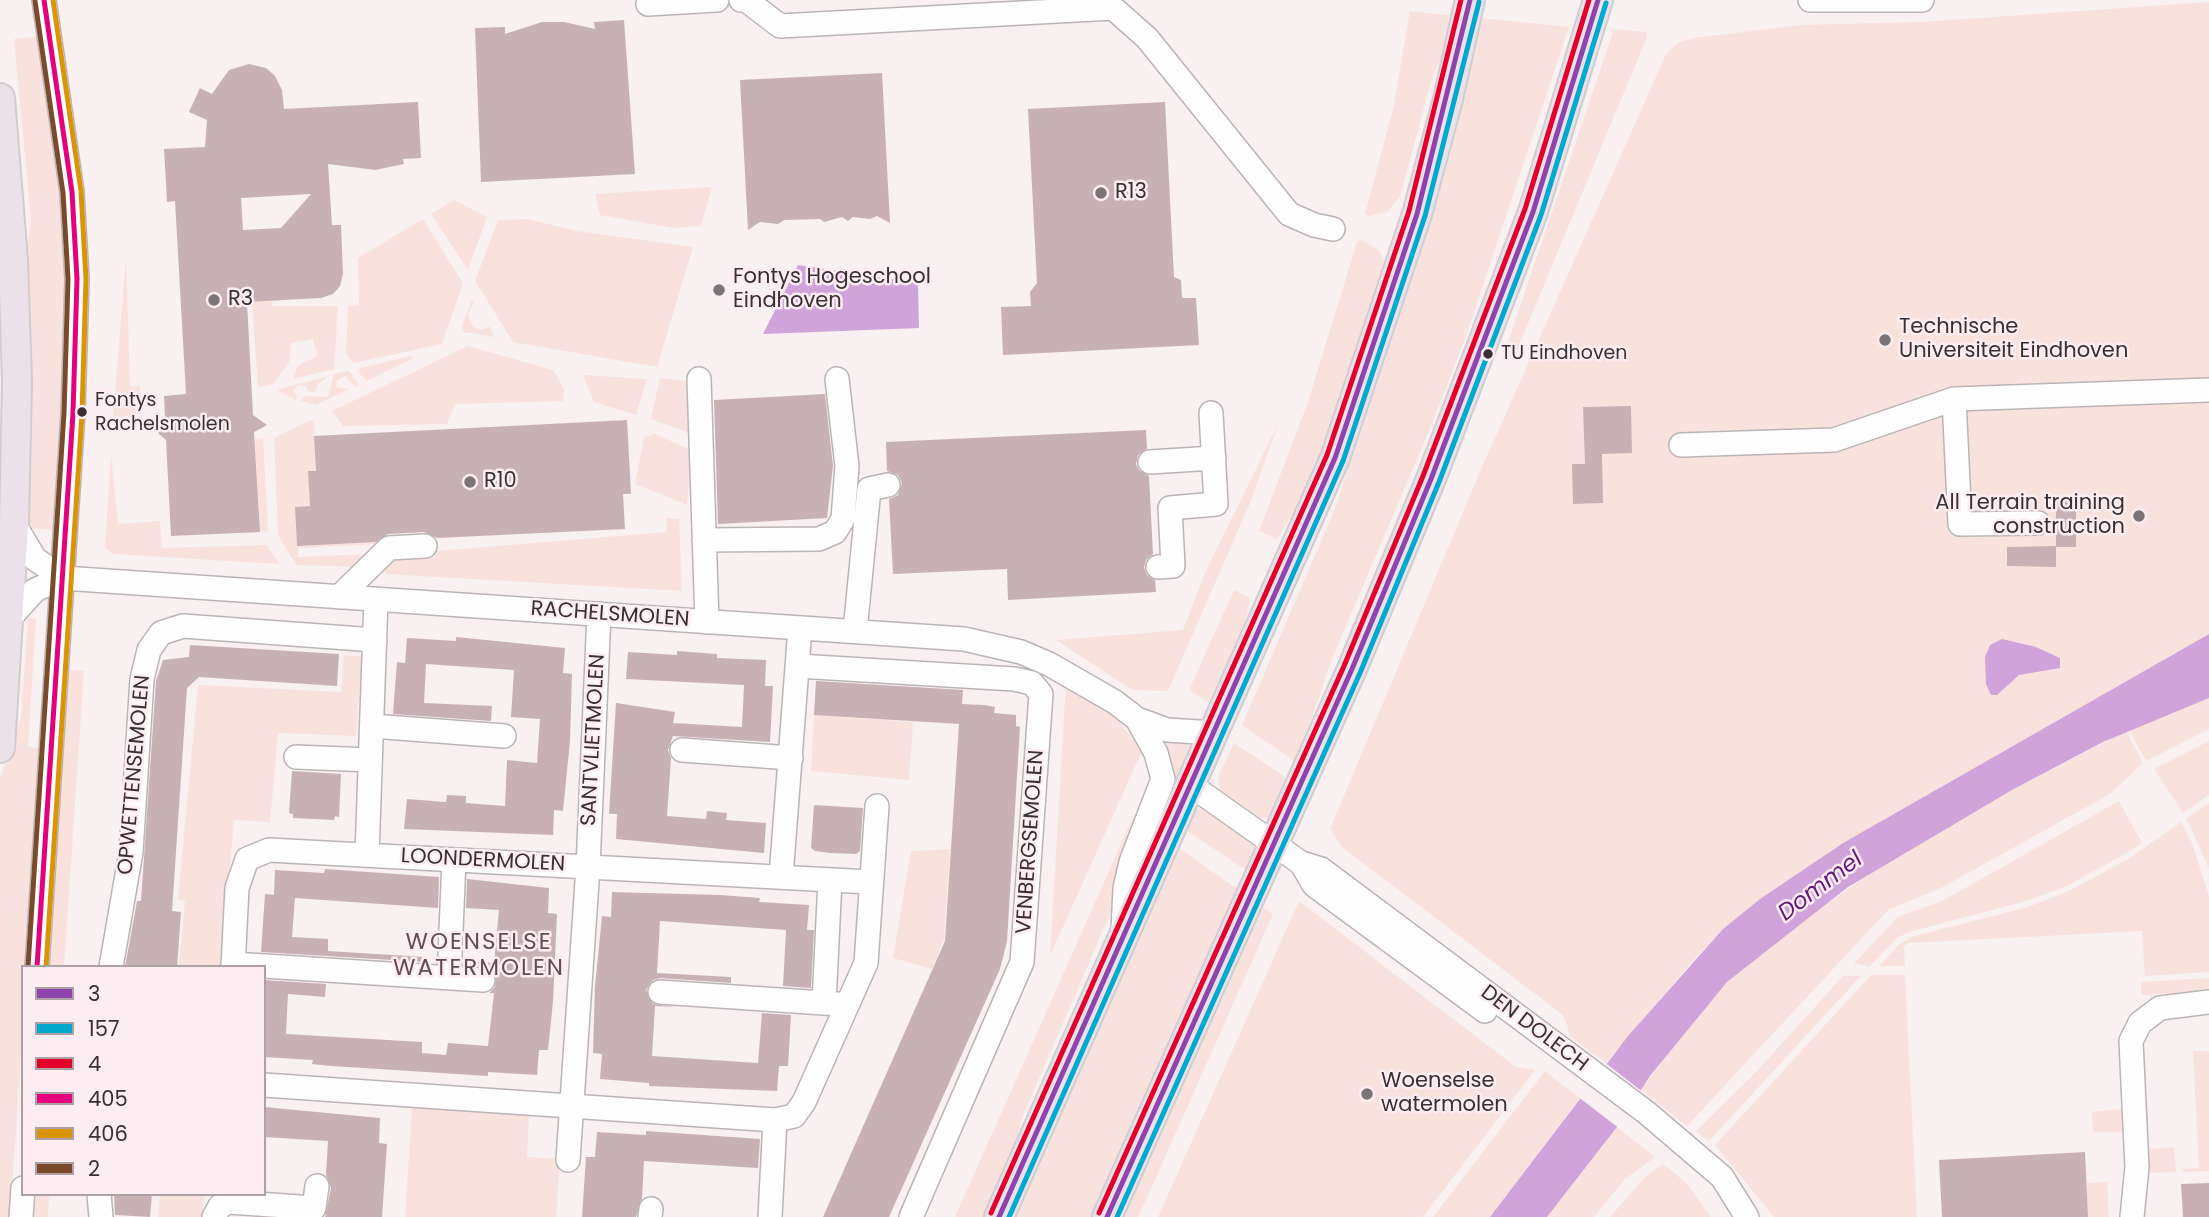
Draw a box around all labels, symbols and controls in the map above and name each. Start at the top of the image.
place label: R13 [1115,180,1147,206]
marker: R13 [1093,185,1109,201]
place label: Fontys Hogeschool Eindhoven [733,265,931,315]
marker: Fontys Hogeschool Eindhoven [711,282,727,298]
place label: R3 [228,287,253,313]
marker: R3 [206,292,222,308]
place label: Technische Universiteit Eindhoven [1899,315,2128,365]
marker: Technische Universiteit Eindhoven [1877,332,1893,348]
place label: TU Eindhoven [1501,343,1628,365]
marker: TU Eindhoven [1481,347,1495,361]
place label: Fontys Rachelsmolen [95,390,230,434]
marker: Fontys Rachelsmolen [75,405,89,419]
place label: R10 [484,469,517,495]
marker: R10 [462,474,478,490]
place label: All Terrain training construction [1935,491,2125,541]
marker: All Terrain training construction [2131,508,2147,524]
street label: RACHELSMOLEN [530,597,690,633]
street label: SANTVLIETMOLEN [577,653,611,827]
street label: OPWETTENSEMOLEN [114,674,156,876]
street label: VENBERGSEMOLEN [1012,749,1050,935]
street label: LOONDERMOLEN [400,844,566,878]
water label: Dommel [1773,846,1869,928]
district label: WOENSELSE WATERMOLEN [394,929,564,983]
legend [21,965,266,1196]
text: 3 [88,979,100,1008]
street label: DEN DOLECH [1475,980,1593,1078]
text: 157 [88,1014,119,1043]
text: 4 [88,1049,101,1078]
place label: Woenselse watermolen [1381,1069,1508,1119]
text: 405 [88,1084,128,1113]
marker: Woenselse watermolen [1359,1086,1375,1102]
text: 406 [88,1119,128,1148]
text: 2 [88,1154,100,1183]

